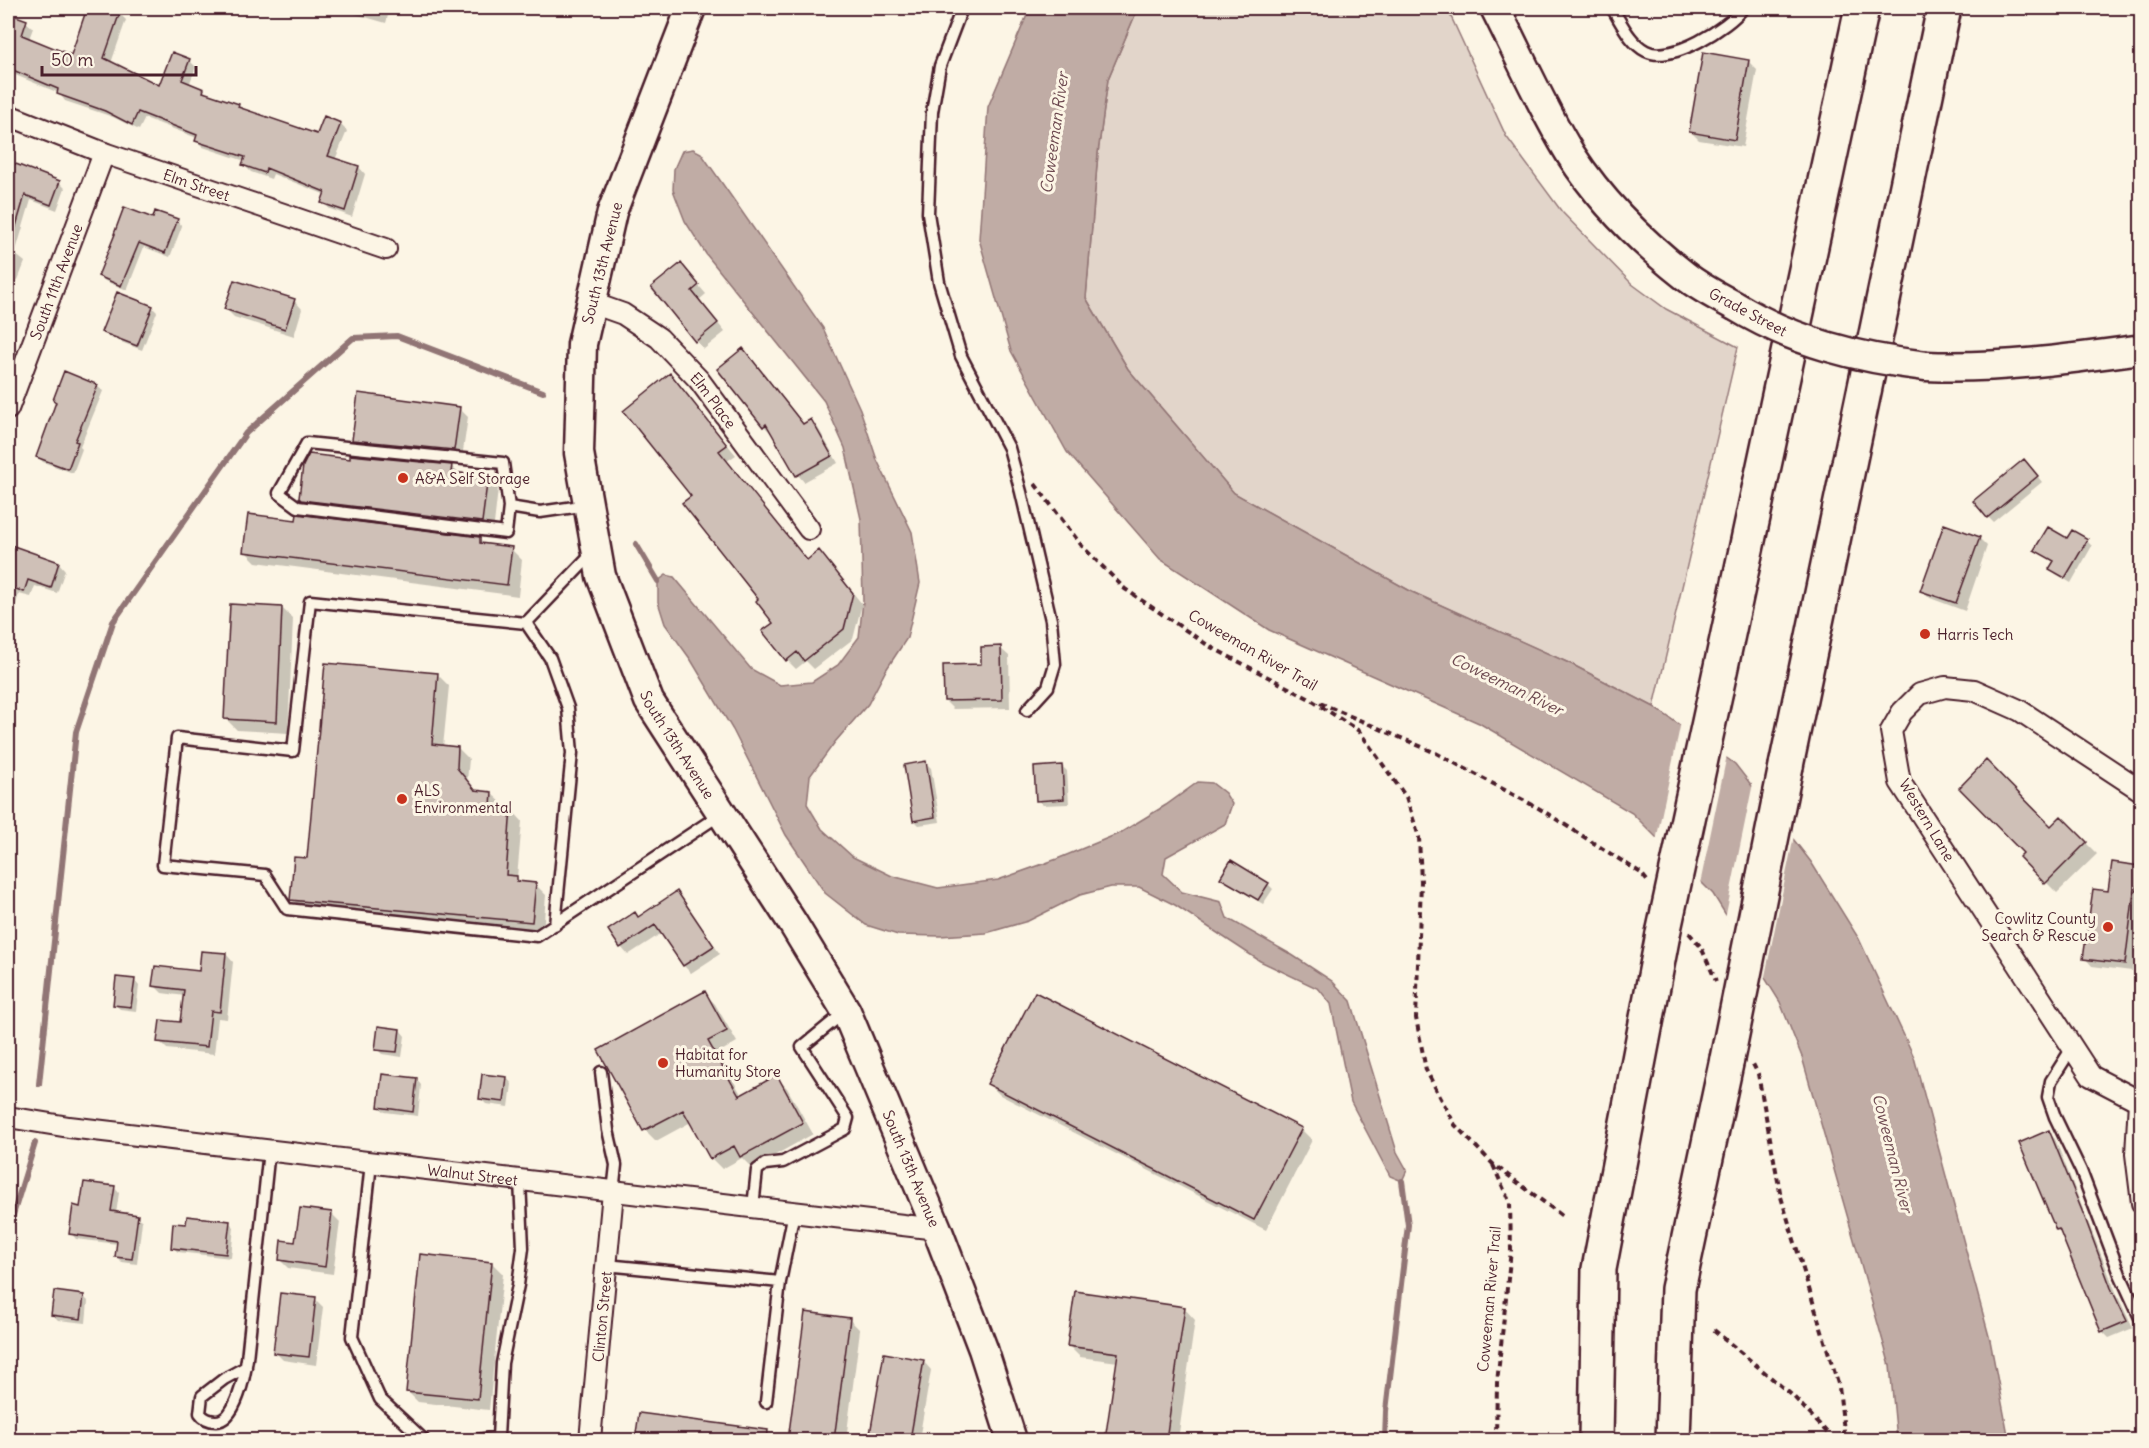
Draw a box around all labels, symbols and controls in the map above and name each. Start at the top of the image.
scale bar [42,39,196,77]
text: 50 m [51,48,93,71]
water label: Coweeman River [1036,69,1073,195]
street label: Elm Street [161,164,232,205]
street label: South 13th Avenue [578,200,626,326]
street label: South 11th Avenue [25,221,86,342]
street label: Grade Street [1706,283,1790,341]
street label: Elm Place [687,368,741,432]
place label: A&A Self Storage [415,469,530,488]
marker: A&A Self Storage [396,471,410,485]
street label: Coweeman River Trail [1185,605,1321,695]
place label: Harris Tech [1937,625,2014,644]
marker: Harris Tech [1918,627,1932,641]
water label: Coweeman River [1448,648,1568,721]
street label: South 13th Avenue [636,688,719,802]
street label: Western Lane [1895,775,1959,865]
place label: ALS Environmental [414,781,512,817]
marker: ALS Environmental [395,792,409,806]
place label: Cowlitz County Search & Rescue [1982,909,2096,945]
marker: Cowlitz County Search & Rescue [2101,920,2115,934]
place label: Habitat for Humanity Store [675,1045,781,1081]
marker: Habitat for Humanity Store [656,1056,670,1070]
water label: Coweeman River [1869,1091,1918,1217]
street label: South 13th Avenue [879,1107,945,1230]
street label: Walnut Street [426,1160,519,1189]
street label: Coweeman River Trail [1473,1225,1505,1373]
street label: Clinton Street [588,1270,615,1363]

